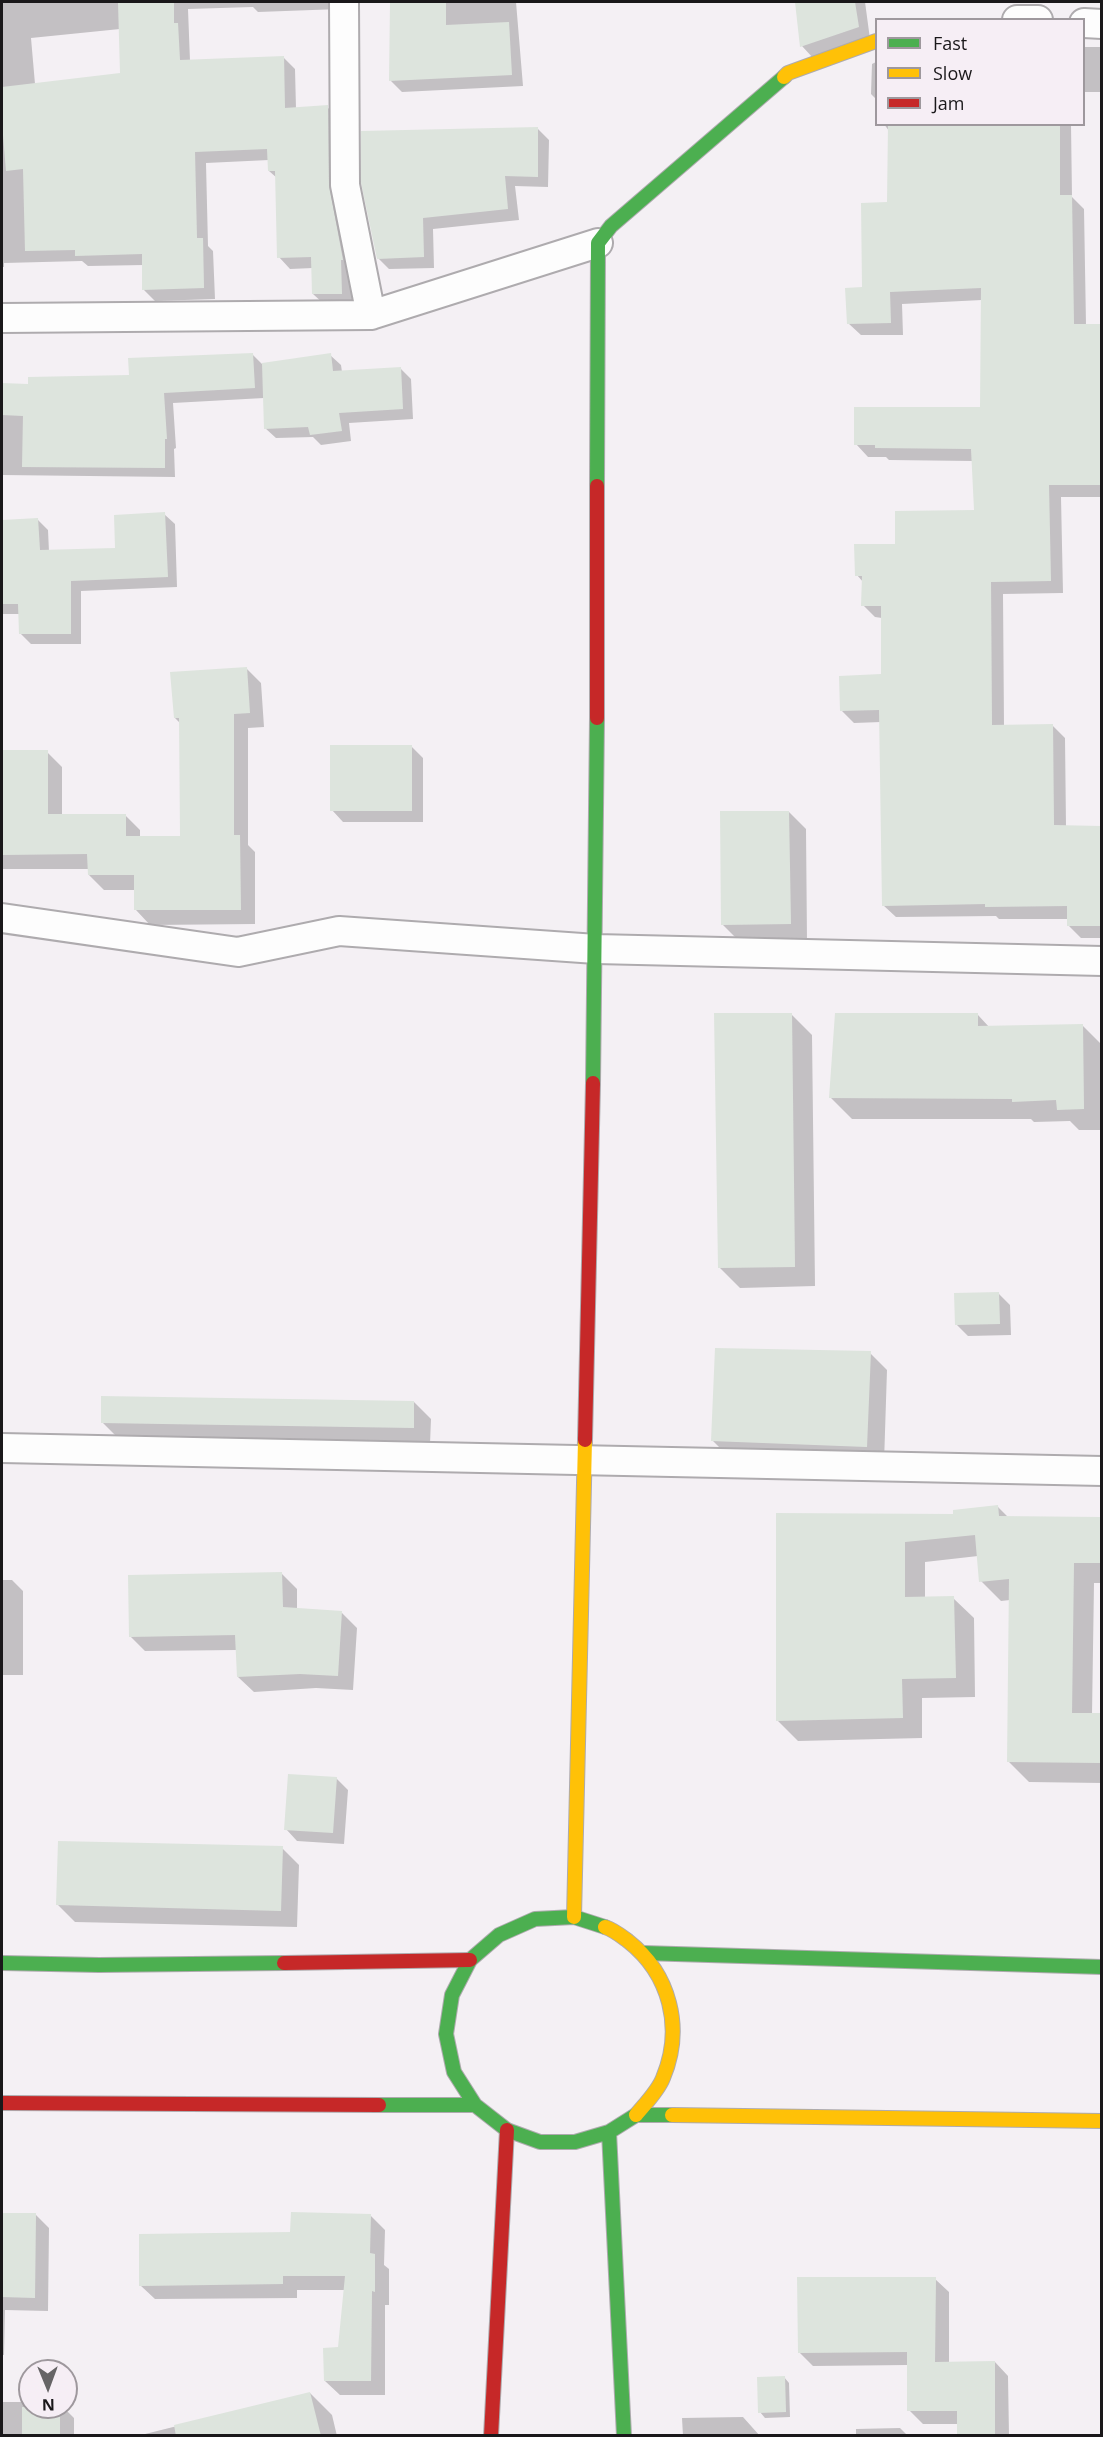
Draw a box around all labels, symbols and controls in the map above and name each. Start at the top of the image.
legend [875,18,1085,126]
text: Fast [933,31,967,55]
text: Slow [933,61,972,85]
text: Jam [933,91,965,115]
north arrow [18,2359,78,2419]
text: N [42,2394,55,2416]

